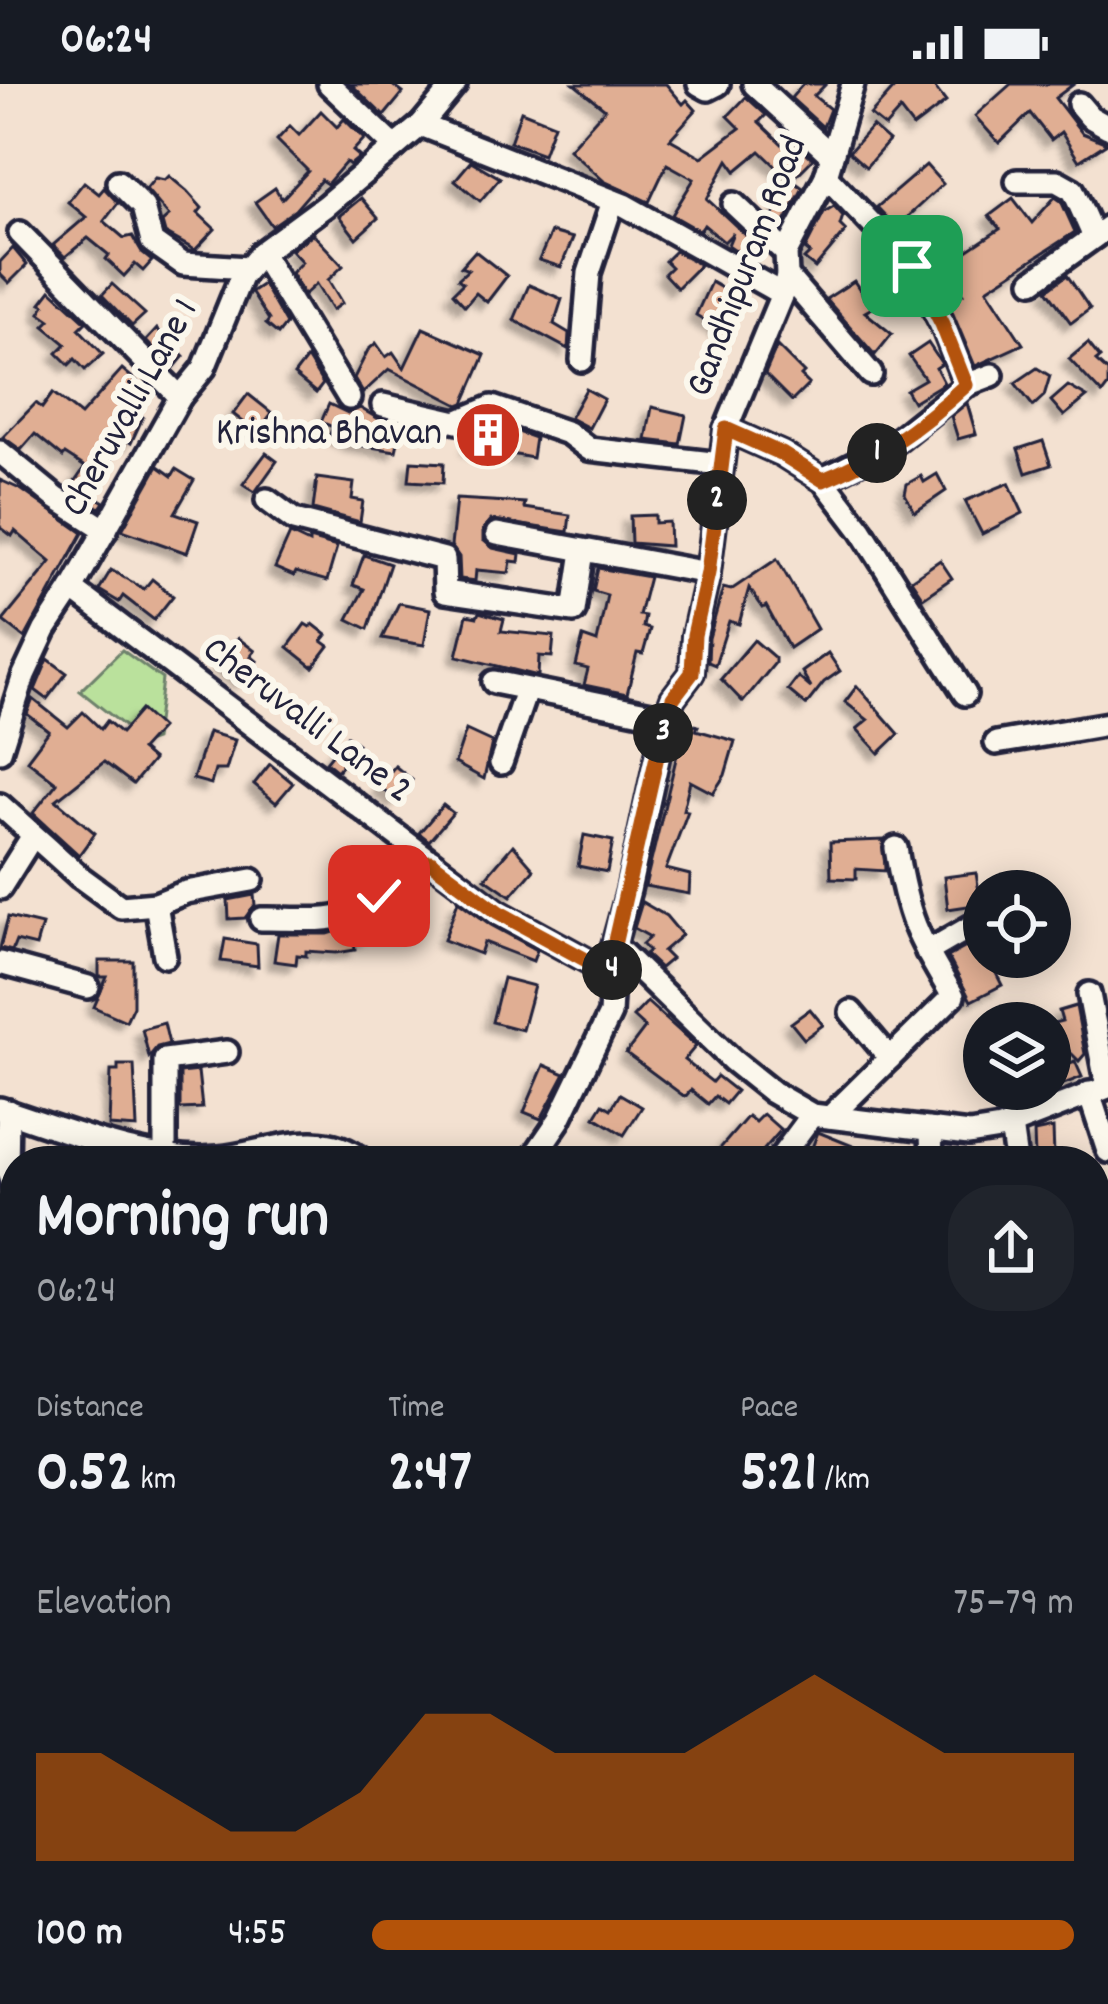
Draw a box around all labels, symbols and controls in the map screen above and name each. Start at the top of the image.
text: 06:24 [60,10,152,74]
street label: Gandhipuram Road [674,129,824,405]
pin [861,215,963,317]
icon: arrive [879,233,945,299]
street label: Cheruvalli Lane 1 [49,290,215,528]
building icon: Krishna Bhavan [453,400,523,470]
place label: Krishna Bhavan [216,408,442,463]
pin: 1 [847,423,907,483]
text: 1 [873,429,881,476]
pin: 2 [687,470,747,530]
text: 2 [710,476,724,523]
street label: Cheruvalli Lane 2 [190,625,422,819]
pin: 3 [633,703,693,763]
text: 3 [656,709,670,756]
pin [328,845,430,947]
icon: check [346,863,412,929]
map controls [963,870,1071,1110]
button: locate [963,870,1071,978]
pin: 4 [582,940,642,1000]
text: 4 [605,946,619,993]
button: layers [963,1002,1071,1110]
text: Morning run [36,1174,329,1268]
button: share [948,1185,1074,1311]
text: 06:24 [36,1266,116,1321]
text: Distance [36,1386,144,1433]
text: Time [388,1386,444,1433]
text: Pace [740,1386,798,1433]
text: 0.52 [36,1433,133,1519]
text: 2:47 [388,1433,472,1519]
text: 5:21 [740,1433,817,1519]
text: km [133,1458,176,1505]
text: /km [817,1458,870,1505]
text: Elevation [36,1578,172,1633]
text: 75–79 m [953,1578,1074,1633]
text: 100 m [36,1908,123,1963]
text: 4:55 [228,1908,287,1963]

